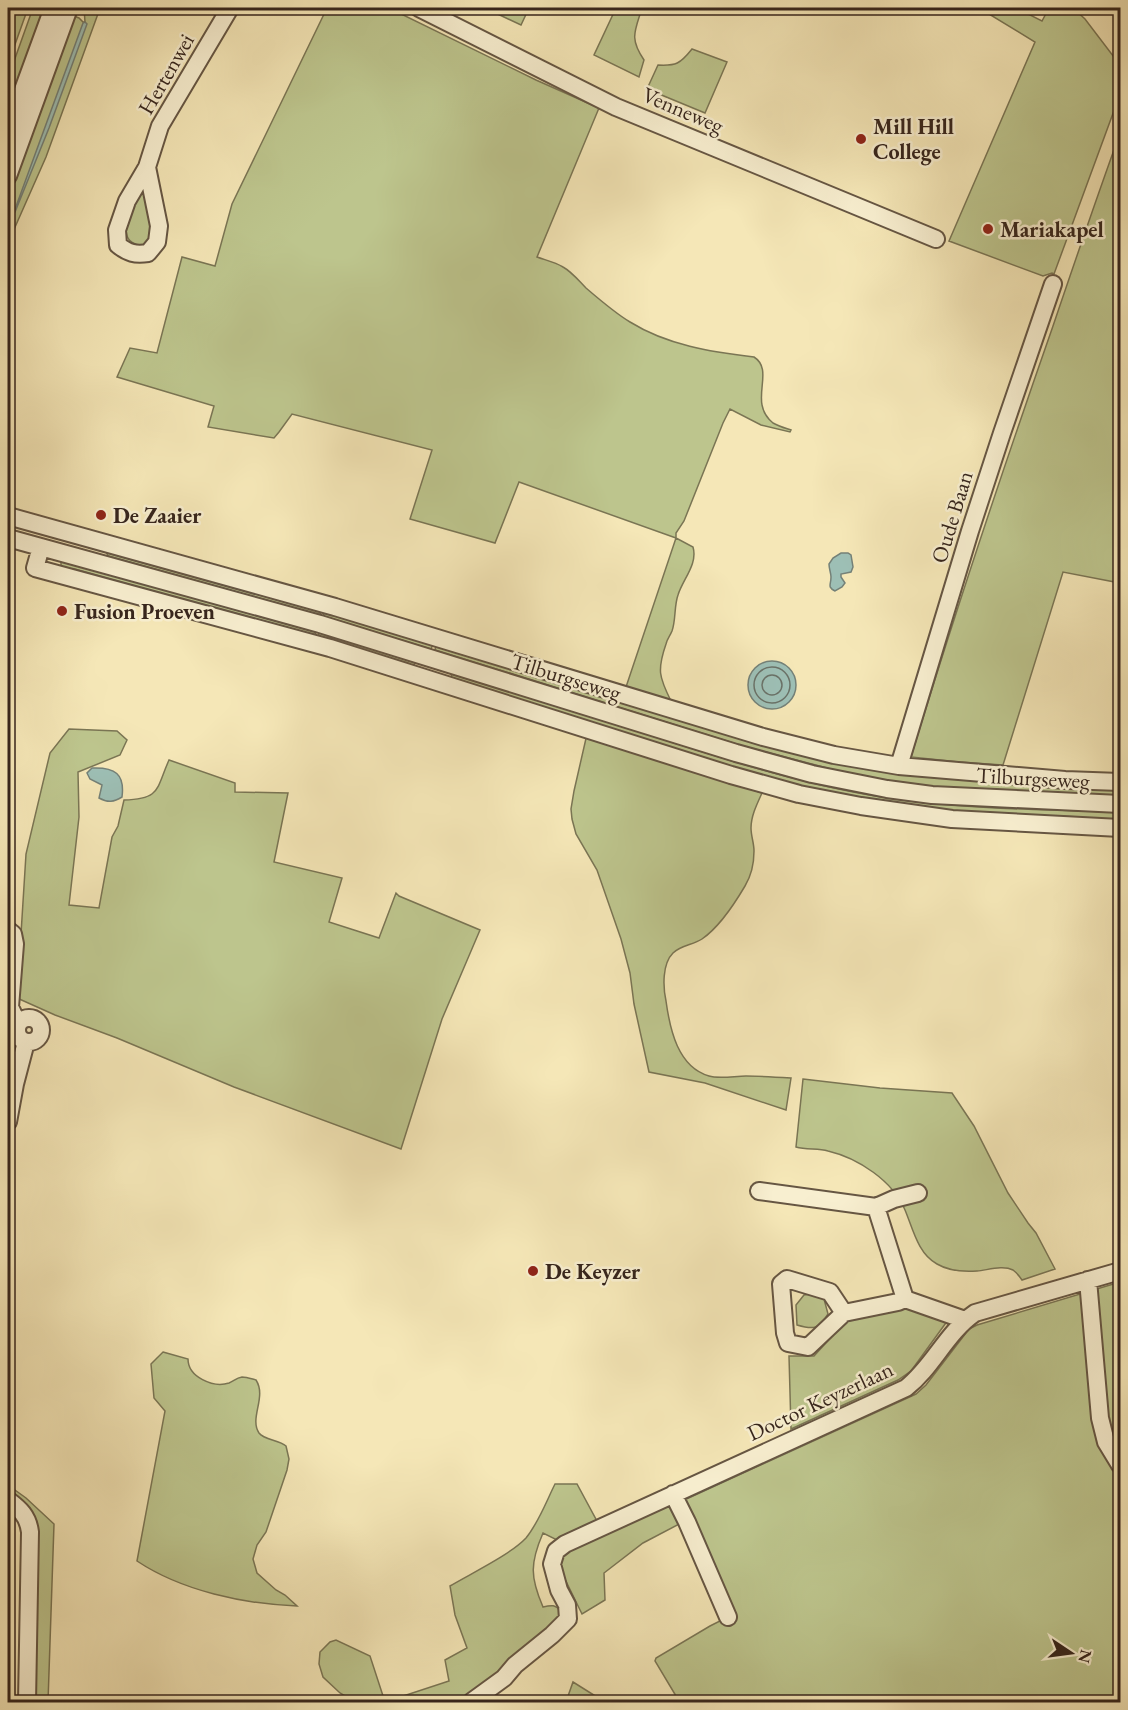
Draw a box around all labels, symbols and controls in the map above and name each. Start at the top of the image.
street label: Hertenwei [131,28,201,120]
street label: Venneweg [638,80,728,140]
place label: Mill Hill College [873,112,954,166]
marker: Mill Hill College [854,132,868,146]
place label: Mariakapel [1000,215,1104,244]
marker: Mariakapel [981,222,995,236]
street label: Oude Baan [924,467,980,566]
place label: De Zaaier [113,501,202,530]
marker: De Zaaier [94,508,108,522]
place label: Fusion Proeven [74,597,216,626]
marker: Fusion Proeven [55,604,69,618]
street label: Tilburgseweg [507,647,625,708]
street label: Tilburgseweg [976,761,1091,795]
place label: De Keyzer [545,1257,641,1286]
marker: De Keyzer [526,1264,540,1278]
street label: Doctor Keyzerlaan [742,1354,898,1447]
north arrow [1041,1623,1101,1683]
text: N [1073,1648,1097,1665]

